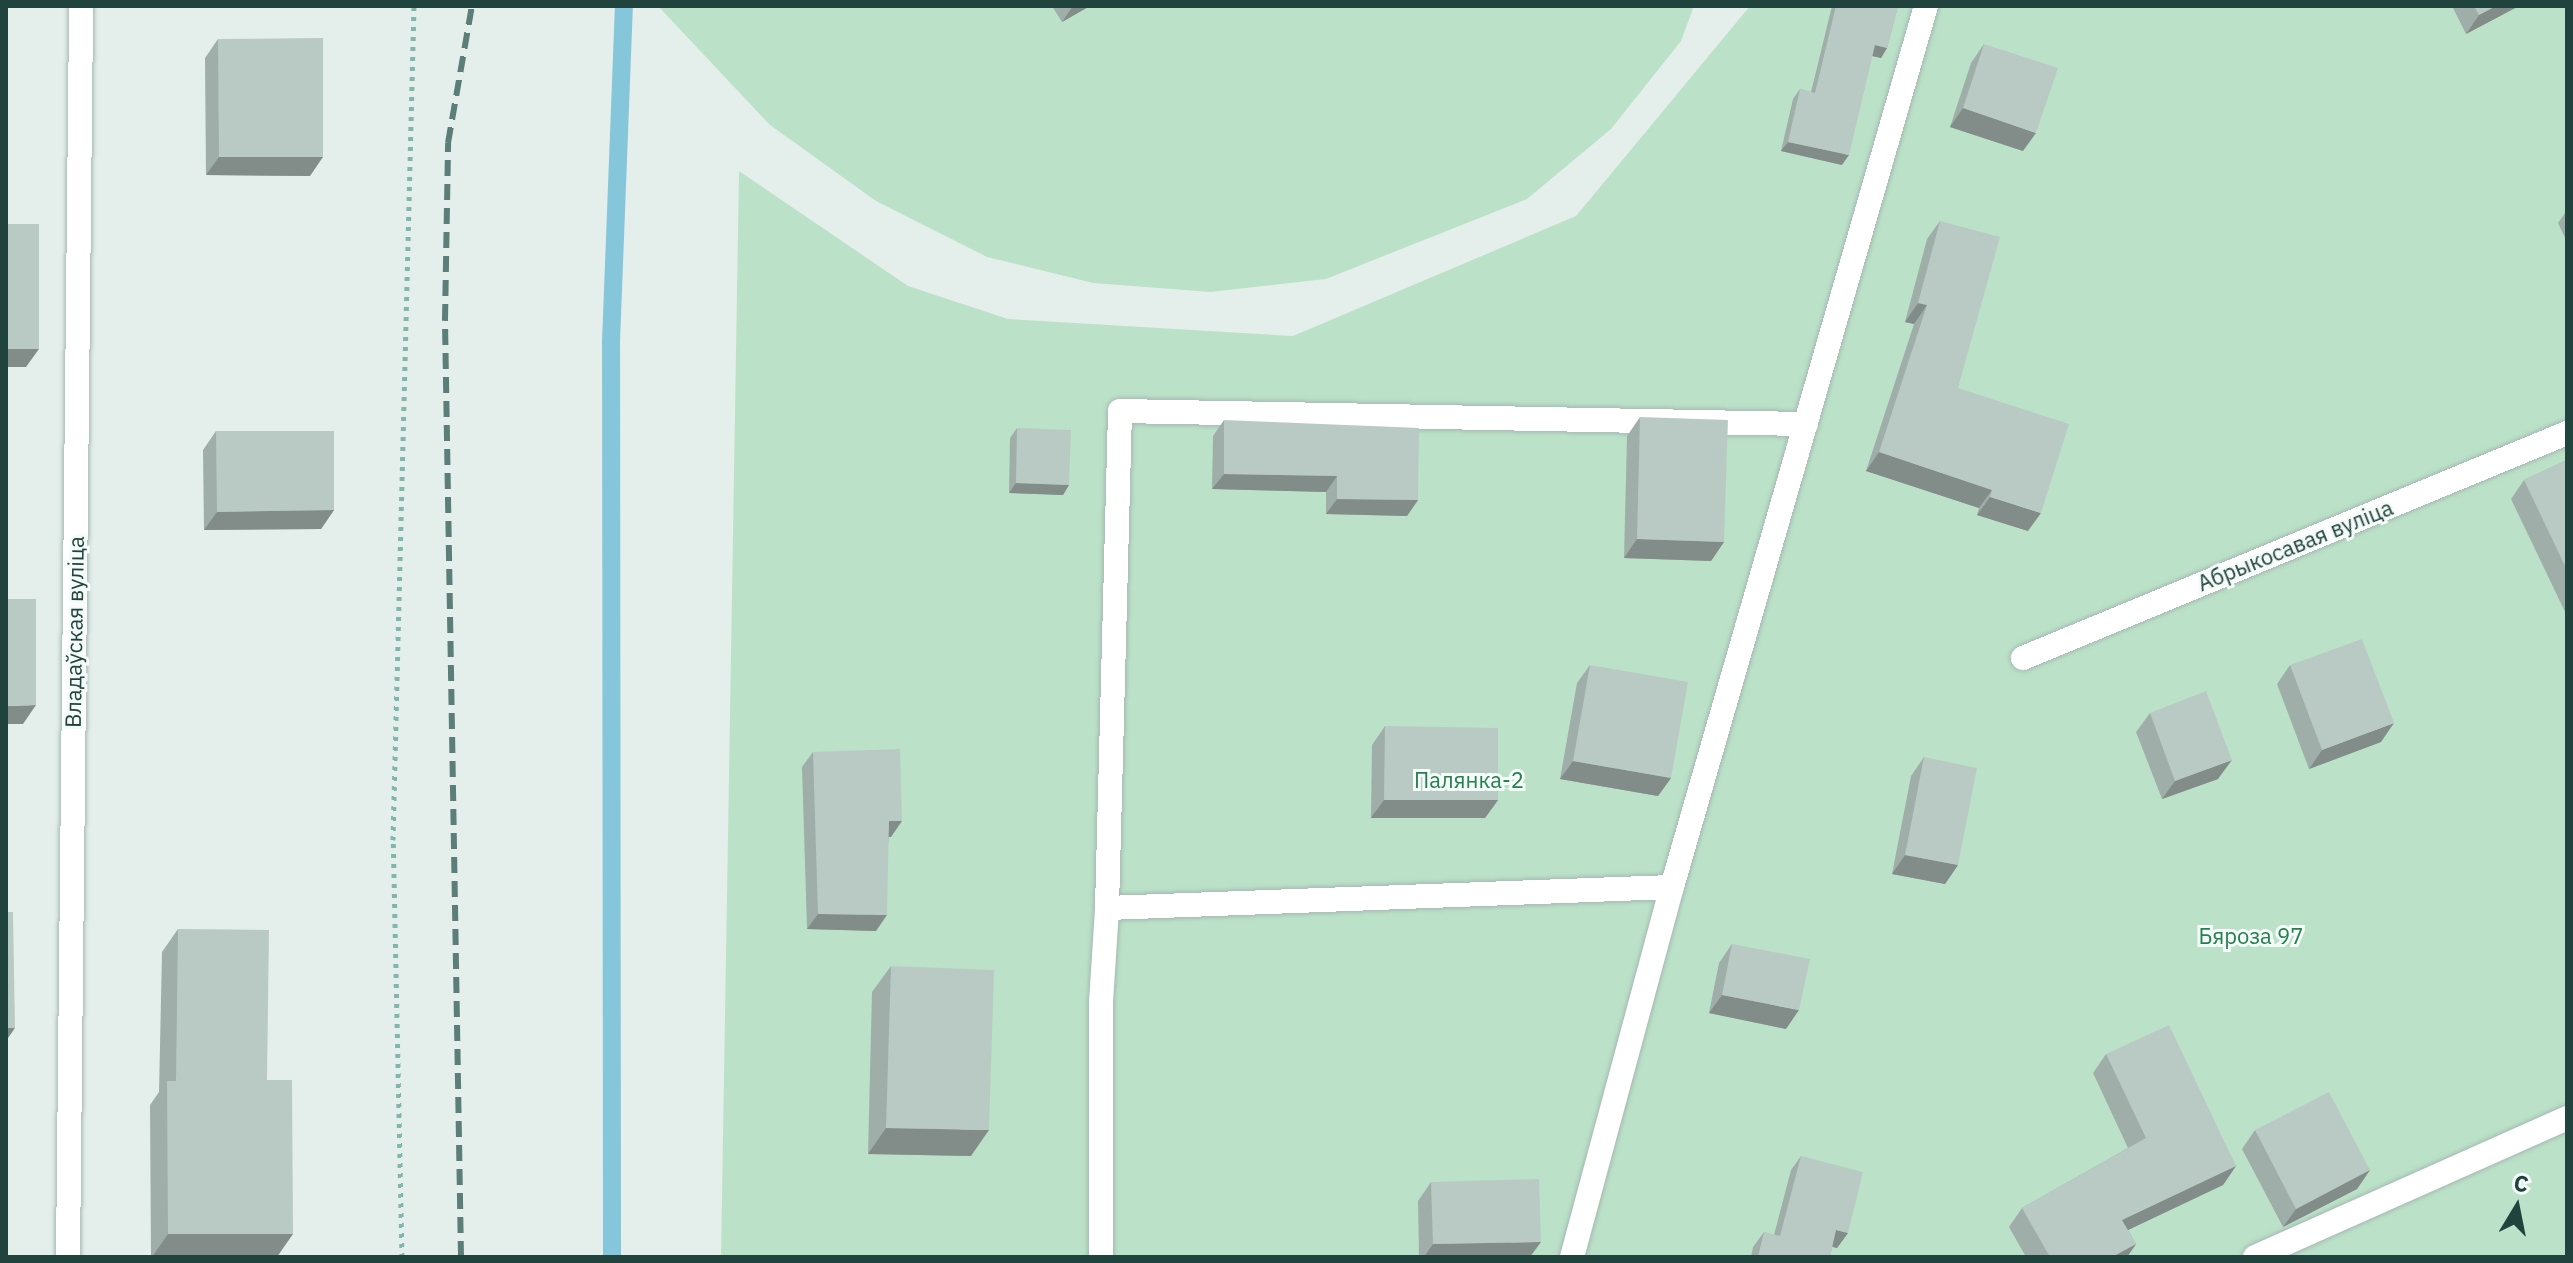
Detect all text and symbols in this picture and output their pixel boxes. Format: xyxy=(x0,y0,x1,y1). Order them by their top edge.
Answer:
street label: Абрыкосавая вуліца xyxy=(2193,494,2397,596)
street label: Владаўская вуліца xyxy=(59,536,89,728)
park label: Палянка-2 xyxy=(1414,767,1524,793)
park label: Бяроза 97 xyxy=(2199,923,2303,949)
north arrow xyxy=(2477,1167,2557,1247)
text: С xyxy=(2512,1167,2531,1198)

